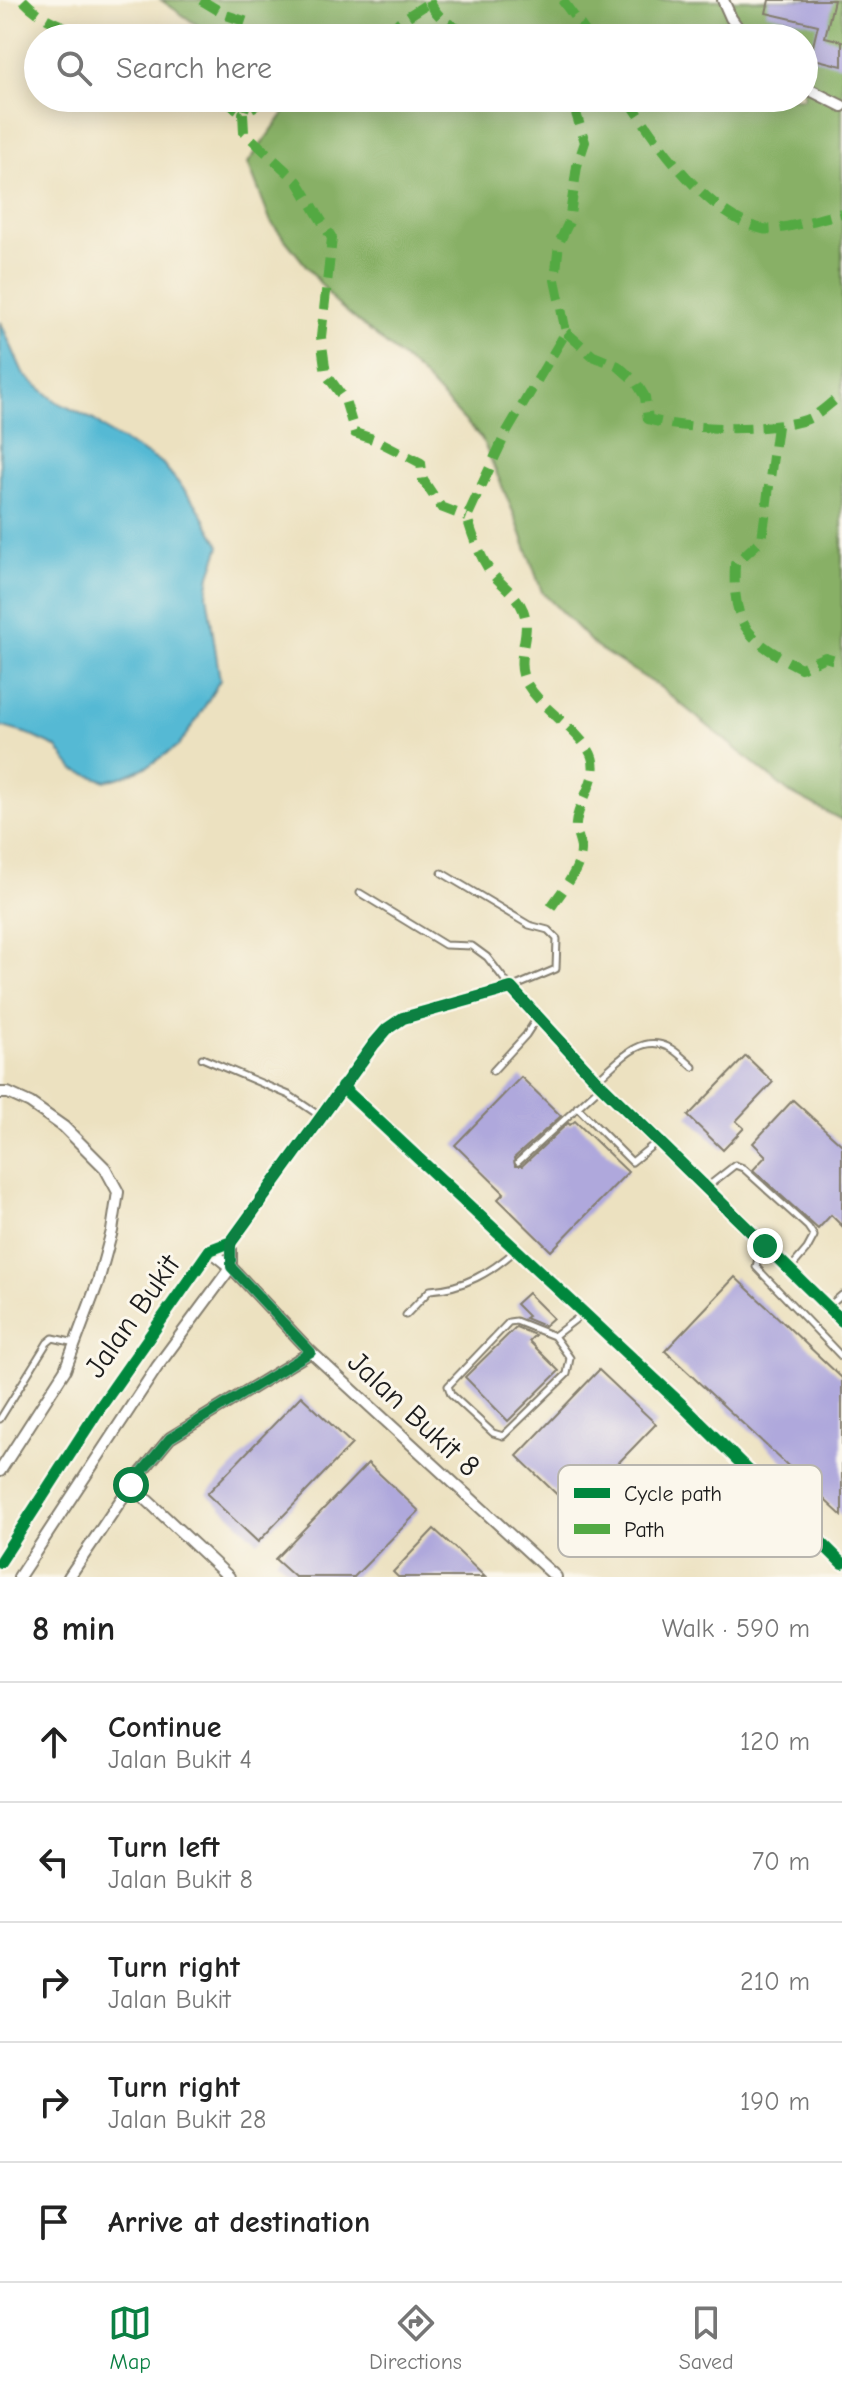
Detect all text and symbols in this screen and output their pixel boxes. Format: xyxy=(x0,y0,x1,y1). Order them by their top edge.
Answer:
search box xyxy=(24,24,818,112)
icon: search xyxy=(52,46,96,90)
text: Search here xyxy=(116,51,272,86)
route end xyxy=(747,1228,783,1264)
street label: Jalan Bukit xyxy=(77,1247,188,1384)
street label: Jalan Bukit 8 xyxy=(341,1345,487,1484)
legend xyxy=(558,1465,822,1557)
route start xyxy=(113,1467,149,1503)
text: Cycle path xyxy=(624,1481,722,1507)
text: Path xyxy=(624,1517,665,1543)
text: 8 min xyxy=(32,1609,115,1649)
text: Walk · 590 m xyxy=(662,1614,810,1644)
text: Continue xyxy=(108,1710,222,1745)
icon: ahead xyxy=(32,1720,76,1764)
text: 120 m xyxy=(740,1727,810,1757)
text: Jalan Bukit 4 xyxy=(108,1745,252,1775)
text: Turn left xyxy=(108,1830,220,1865)
icon: left xyxy=(32,1840,76,1884)
text: 70 m xyxy=(752,1847,810,1877)
text: Jalan Bukit 8 xyxy=(108,1865,253,1895)
text: Turn right xyxy=(108,1950,240,1985)
icon: right xyxy=(32,1960,76,2004)
text: 210 m xyxy=(740,1967,810,1997)
text: Jalan Bukit xyxy=(108,1985,231,2015)
text: Turn right xyxy=(108,2070,240,2105)
icon: right xyxy=(32,2080,76,2124)
text: 190 m xyxy=(740,2087,810,2117)
text: Jalan Bukit 28 xyxy=(108,2105,266,2135)
icon: arrive xyxy=(32,2200,76,2244)
text: Arrive at destination xyxy=(108,2205,370,2240)
tab: Map xyxy=(108,2301,152,2375)
tab: Directions xyxy=(369,2301,462,2375)
tab: Saved xyxy=(679,2301,734,2375)

